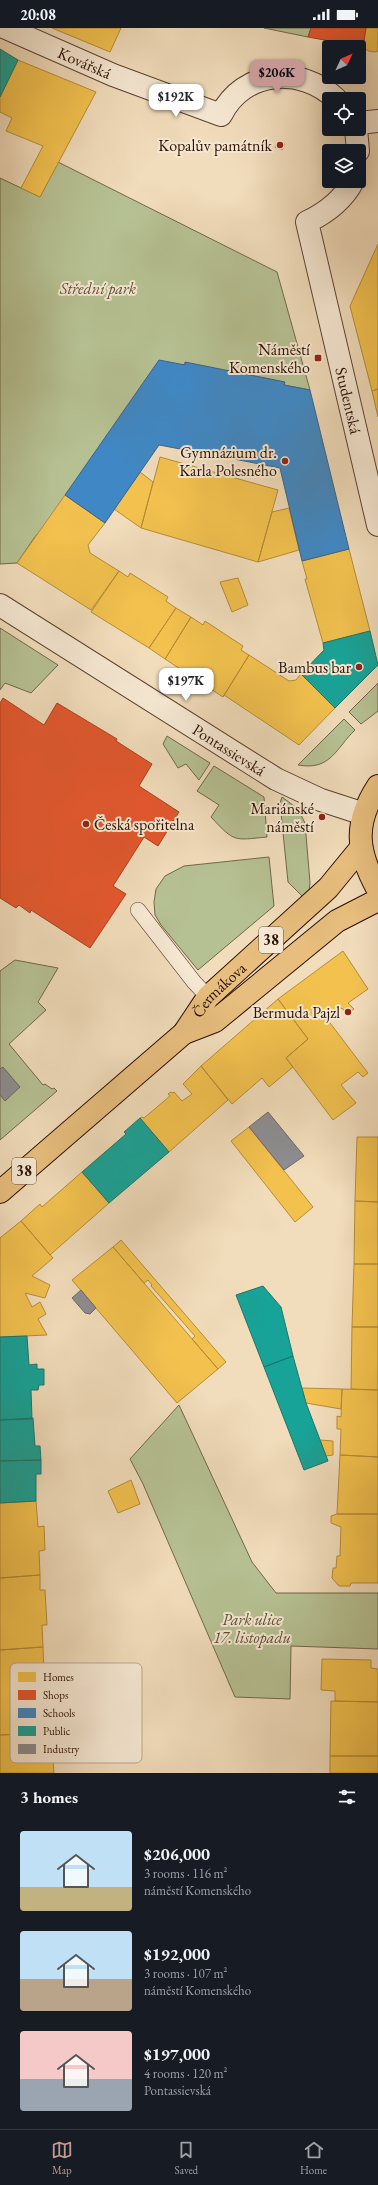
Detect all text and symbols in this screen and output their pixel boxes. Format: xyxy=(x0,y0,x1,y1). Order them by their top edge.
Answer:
text: 20:08 xyxy=(20,5,56,24)
north arrow xyxy=(322,40,366,84)
map controls xyxy=(322,40,366,188)
street label: Kovářská xyxy=(55,42,115,84)
pin: $206K xyxy=(249,60,305,94)
text: $206K xyxy=(259,64,295,81)
pin: $192K xyxy=(148,84,204,118)
text: $192K xyxy=(158,88,194,105)
button: locate xyxy=(322,92,366,136)
place label: Kopalův památník xyxy=(158,135,272,156)
marker: Kopalův památník xyxy=(275,140,285,150)
button: layers xyxy=(322,144,366,188)
park label: Střední park xyxy=(59,278,137,299)
place label: Náměstí Komenského xyxy=(229,339,310,378)
marker: Náměstí Komenského xyxy=(313,353,323,363)
street label: Studentská xyxy=(330,365,366,437)
place label: Gymnázium dr. Karla Polesného xyxy=(179,442,277,481)
marker: Gymnázium dr. Karla Polesného xyxy=(280,456,290,466)
place label: Bambus bar xyxy=(278,657,352,678)
marker: Bambus bar xyxy=(354,662,364,672)
pin: $197K xyxy=(158,668,214,702)
text: $197K xyxy=(168,672,204,689)
street label: Pontassievská xyxy=(189,719,270,781)
place label: Mariánské náměstí xyxy=(251,798,314,837)
marker: Mariánské náměstí xyxy=(317,812,327,822)
place label: Česká spořitelna xyxy=(94,814,195,835)
marker: Česká spořitelna xyxy=(81,819,91,829)
road number: 38 xyxy=(259,927,283,953)
street label: Čermákova xyxy=(187,957,251,1022)
place label: Bermuda Pajzl xyxy=(253,1002,340,1023)
marker: Bermuda Pajzl xyxy=(343,1007,353,1017)
road number: 38 xyxy=(12,1158,36,1184)
park label: Park ulice 17. listopadu xyxy=(213,1609,291,1648)
legend xyxy=(10,1663,142,1763)
text: Homes xyxy=(43,1670,74,1684)
text: Shops xyxy=(43,1688,69,1702)
text: Schools xyxy=(43,1706,76,1720)
text: Public xyxy=(43,1724,71,1738)
text: Industry xyxy=(43,1742,80,1756)
text: 3 homes xyxy=(20,1786,78,1808)
icon: filters xyxy=(336,1786,358,1808)
text: $206,000 xyxy=(144,1843,210,1865)
icon: home xyxy=(52,1847,100,1895)
text: 3 rooms · 116 m² xyxy=(144,1865,228,1882)
text: náměstí Komenského xyxy=(144,1882,251,1899)
text: $192,000 xyxy=(144,1943,210,1965)
icon: home xyxy=(52,1947,100,1995)
text: 3 rooms · 107 m² xyxy=(144,1965,228,1982)
text: náměstí Komenského xyxy=(144,1982,251,1999)
text: $197,000 xyxy=(144,2043,210,2065)
icon: home xyxy=(52,2047,100,2095)
text: 4 rooms · 120 m² xyxy=(144,2065,228,2082)
text: Pontassievská xyxy=(144,2082,211,2099)
tab: Map xyxy=(51,2139,73,2177)
tab: Saved xyxy=(175,2139,198,2177)
tab: Home xyxy=(300,2139,327,2177)

